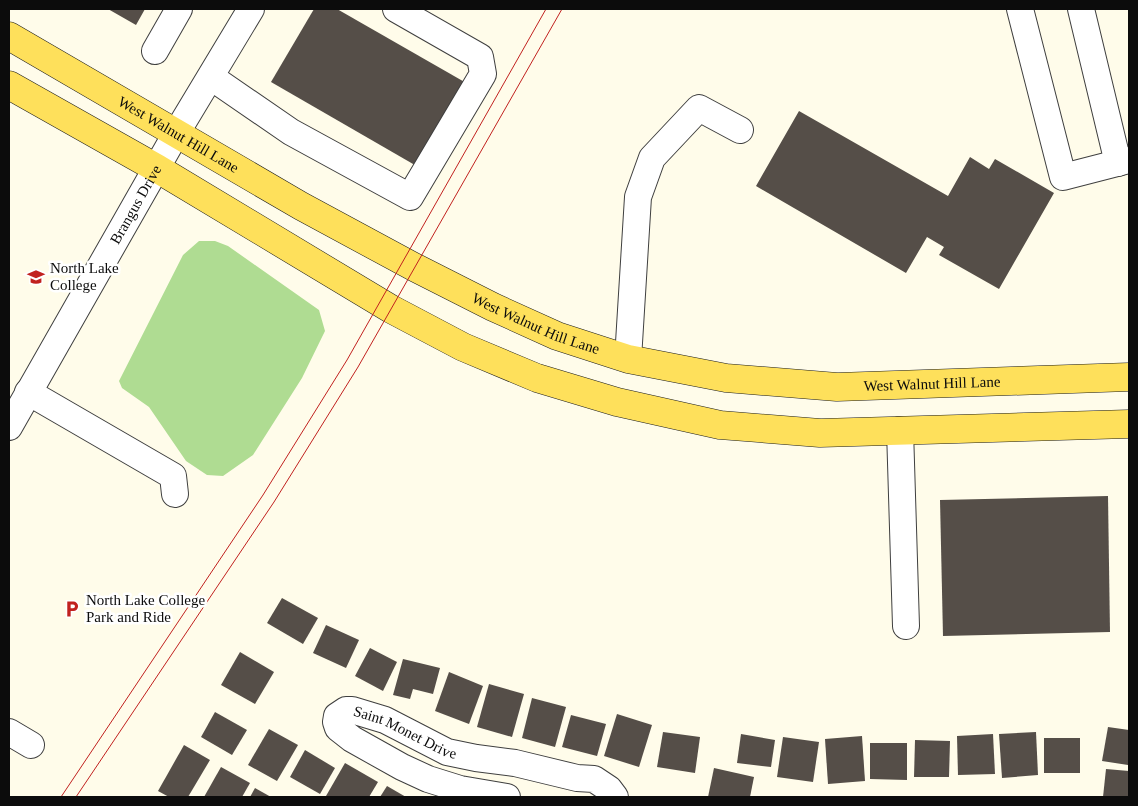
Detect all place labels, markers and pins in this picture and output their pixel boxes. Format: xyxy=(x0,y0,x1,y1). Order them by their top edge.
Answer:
place label: North Lake College xyxy=(50,260,119,293)
school or university icon: North Lake College xyxy=(26,267,46,287)
place label: North Lake College Park and Ride xyxy=(86,592,205,625)
parking icon: North Lake College Park and Ride xyxy=(62,599,82,619)

